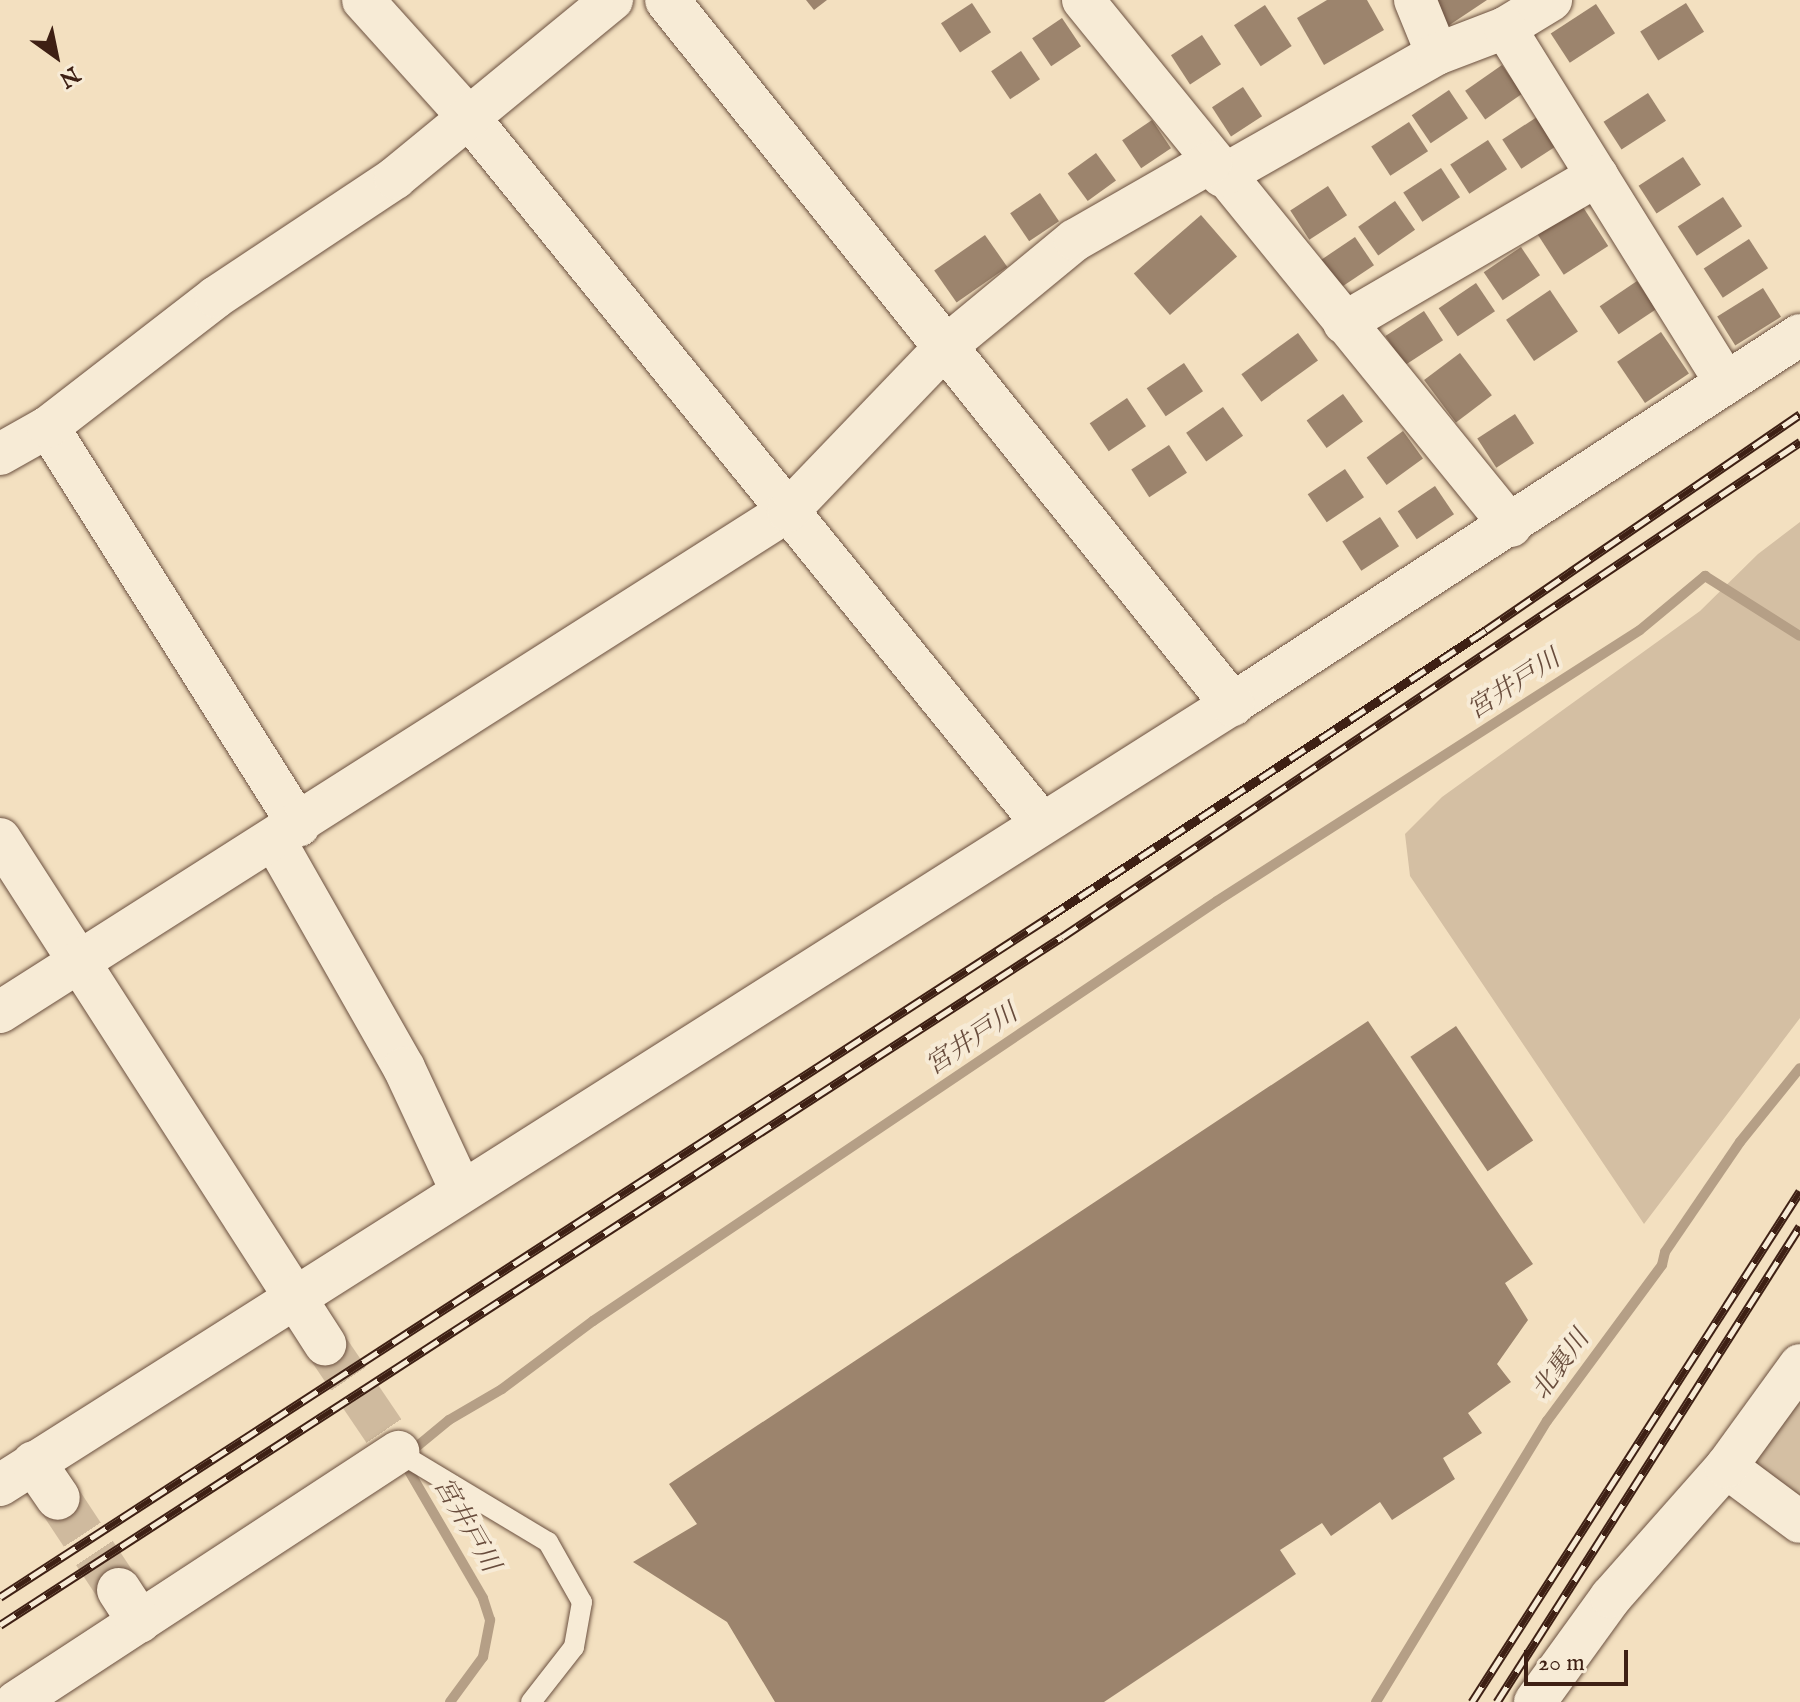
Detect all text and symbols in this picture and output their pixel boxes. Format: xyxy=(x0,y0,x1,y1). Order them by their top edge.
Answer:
north arrow xyxy=(16,16,96,96)
text: N xyxy=(53,59,85,93)
water label: 宮井戸川 xyxy=(1462,644,1566,726)
water label: 宮井戸川 xyxy=(920,998,1024,1082)
water label: 北裏川 xyxy=(1525,1324,1597,1406)
water label: 宮井戸川 xyxy=(426,1472,506,1578)
scale bar xyxy=(1528,1634,1632,1684)
text: 20 m xyxy=(1538,1648,1585,1679)

